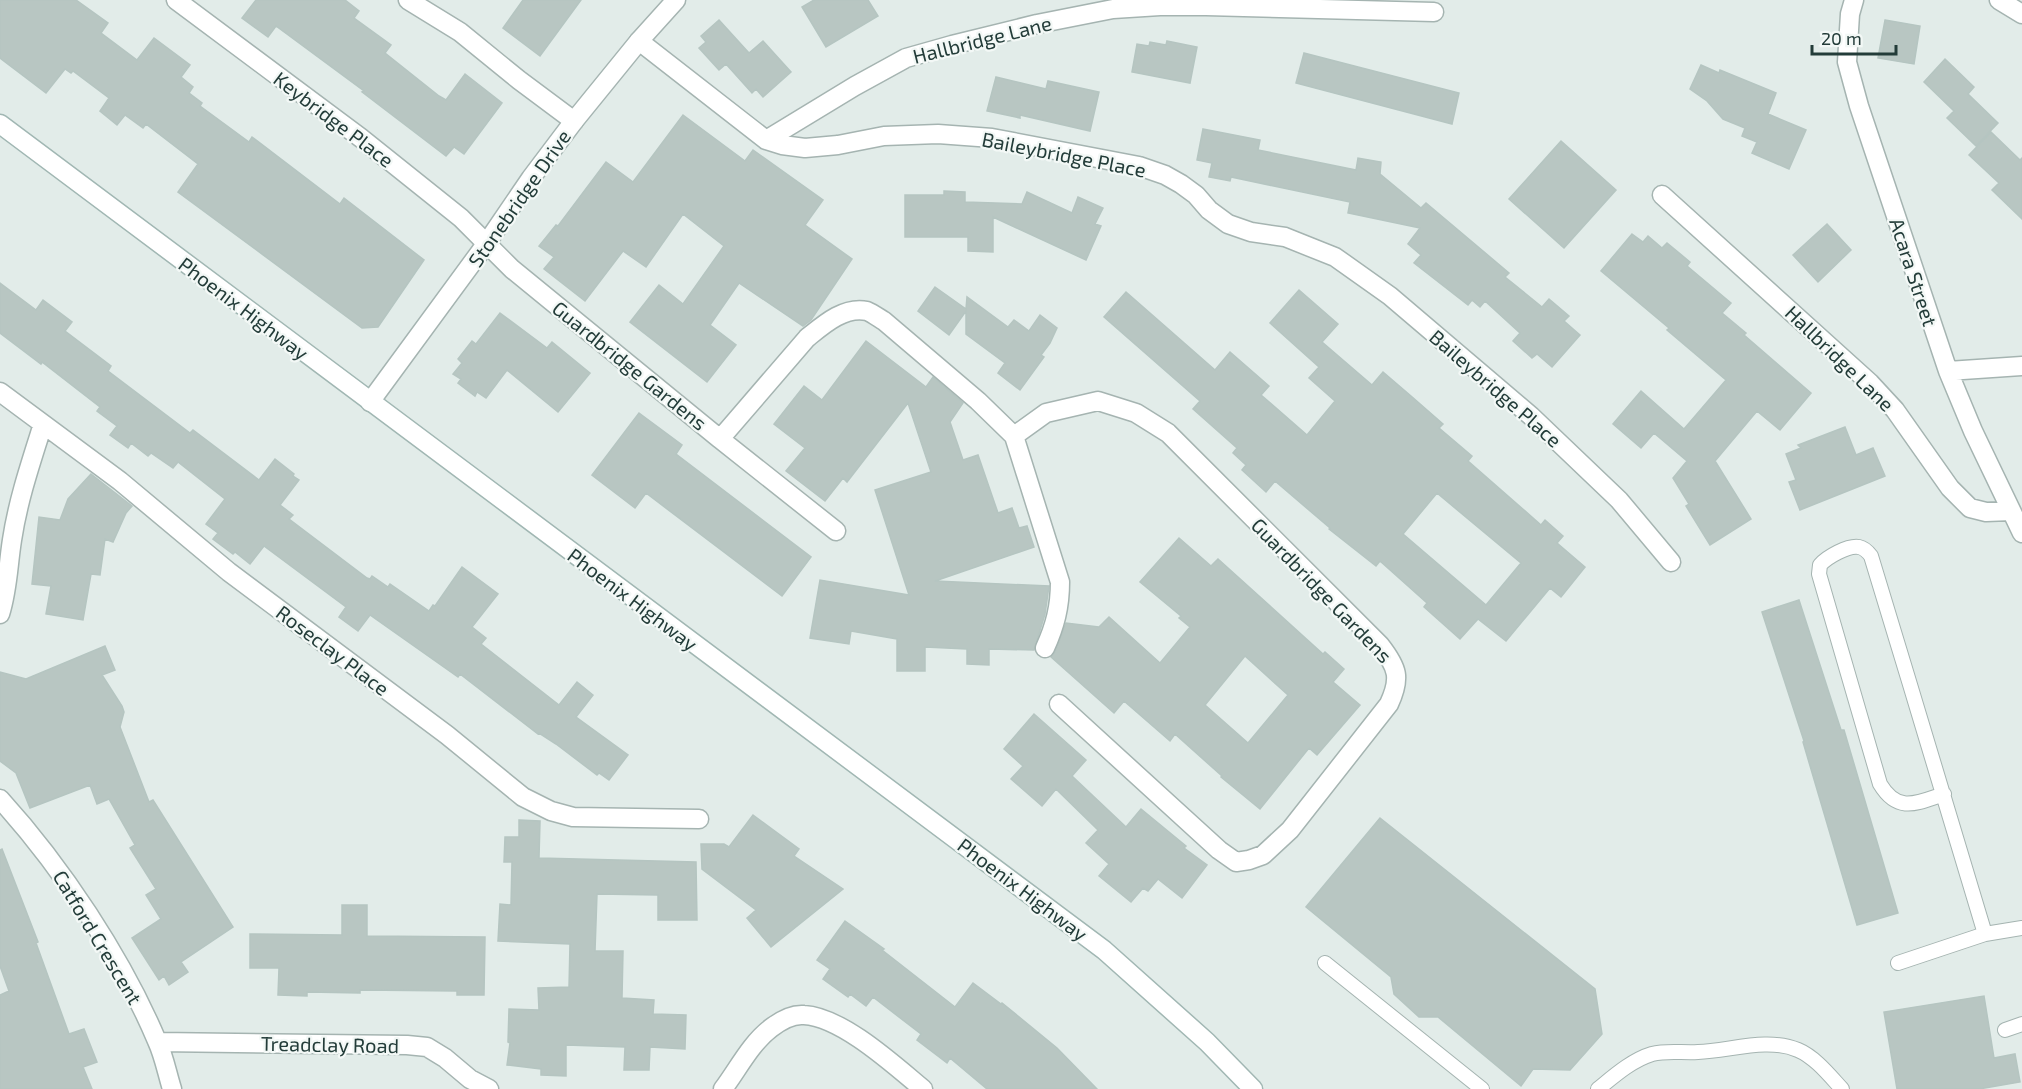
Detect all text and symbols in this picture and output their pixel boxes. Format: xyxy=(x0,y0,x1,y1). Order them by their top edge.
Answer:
street label: Hallbridge Lane xyxy=(910,10,1054,68)
scale bar xyxy=(1812,18,1896,56)
text: 20 m xyxy=(1821,27,1862,49)
street label: Keybridge Place xyxy=(269,66,399,172)
street label: Stonebridge Drive xyxy=(463,125,575,271)
street label: Baileybridge Place xyxy=(980,126,1148,182)
street label: Acara Street xyxy=(1885,215,1943,329)
street label: Phoenix Highway xyxy=(174,251,314,365)
street label: Guardbridge Gardens xyxy=(548,295,712,435)
street label: Hallbridge Lane xyxy=(1781,300,1899,416)
street label: Baileybridge Place xyxy=(1425,324,1567,452)
street label: Guardbridge Gardens xyxy=(1247,513,1397,667)
street label: Phoenix Highway xyxy=(563,542,703,656)
street label: Roseclay Place xyxy=(272,600,394,700)
street label: Phoenix Highway xyxy=(953,832,1093,946)
street label: Catford Crescent xyxy=(49,866,148,1009)
street label: Treadclay Road xyxy=(261,1031,399,1057)

